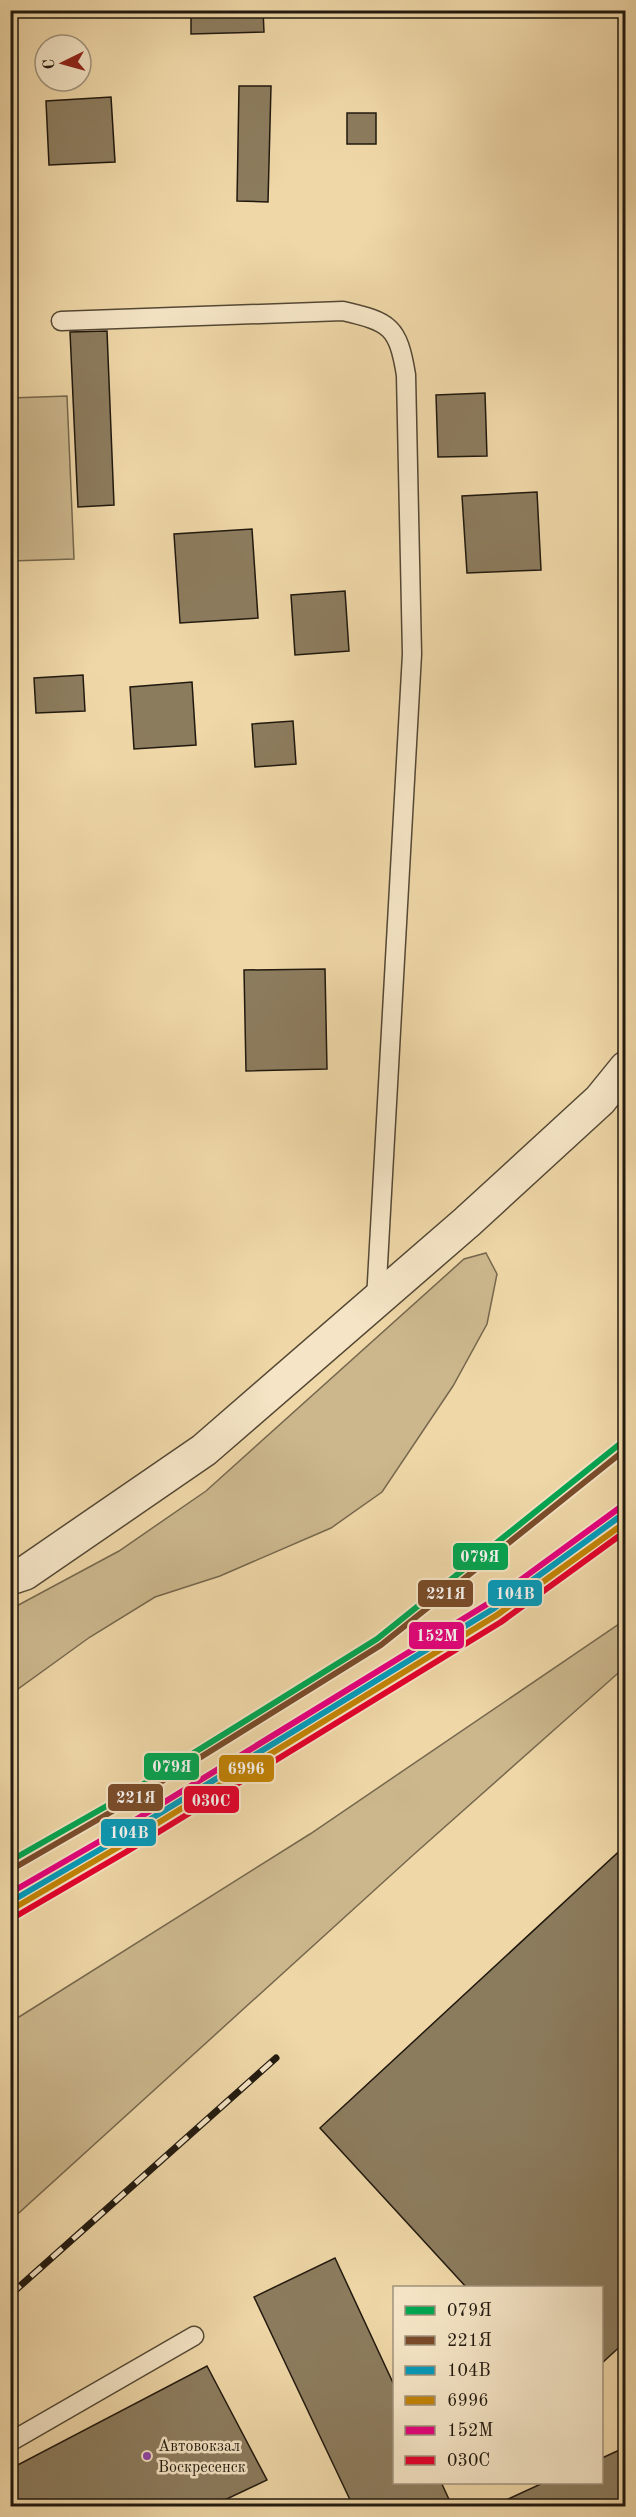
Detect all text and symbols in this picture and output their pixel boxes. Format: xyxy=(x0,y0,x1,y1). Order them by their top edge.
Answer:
north arrow xyxy=(33,33,93,93)
text: С xyxy=(42,58,58,70)
line badge: 079Я xyxy=(452,1542,509,1571)
text: 079Я xyxy=(460,1550,500,1566)
line badge: 221Я xyxy=(417,1579,474,1608)
line badge: 104В xyxy=(487,1579,543,1607)
text: 221Я xyxy=(426,1587,466,1603)
text: 104В xyxy=(495,1587,535,1603)
line badge: 152М xyxy=(408,1621,465,1650)
text: 152М xyxy=(416,1629,458,1645)
line badge: 079Я xyxy=(143,1752,200,1781)
line badge: 6996 xyxy=(218,1754,275,1783)
text: 079Я xyxy=(152,1760,192,1776)
text: 6996 xyxy=(227,1762,265,1778)
line badge: 221Я xyxy=(107,1783,164,1812)
line badge: 030C xyxy=(183,1785,240,1814)
text: 221Я xyxy=(116,1791,156,1807)
text: 030C xyxy=(192,1794,230,1810)
line badge: 104В xyxy=(100,1818,157,1847)
text: 104В xyxy=(109,1826,149,1842)
legend xyxy=(393,2286,603,2484)
text: 079Я xyxy=(447,2302,492,2320)
text: 221Я xyxy=(447,2332,492,2350)
text: 104В xyxy=(447,2362,491,2380)
text: 6996 xyxy=(447,2392,489,2410)
text: 152М xyxy=(447,2422,493,2440)
place label: Автовокзал Воскресенск xyxy=(158,2439,246,2476)
marker: Автовокзал Воскресенск xyxy=(141,2450,153,2462)
text: 030C xyxy=(447,2452,490,2470)

